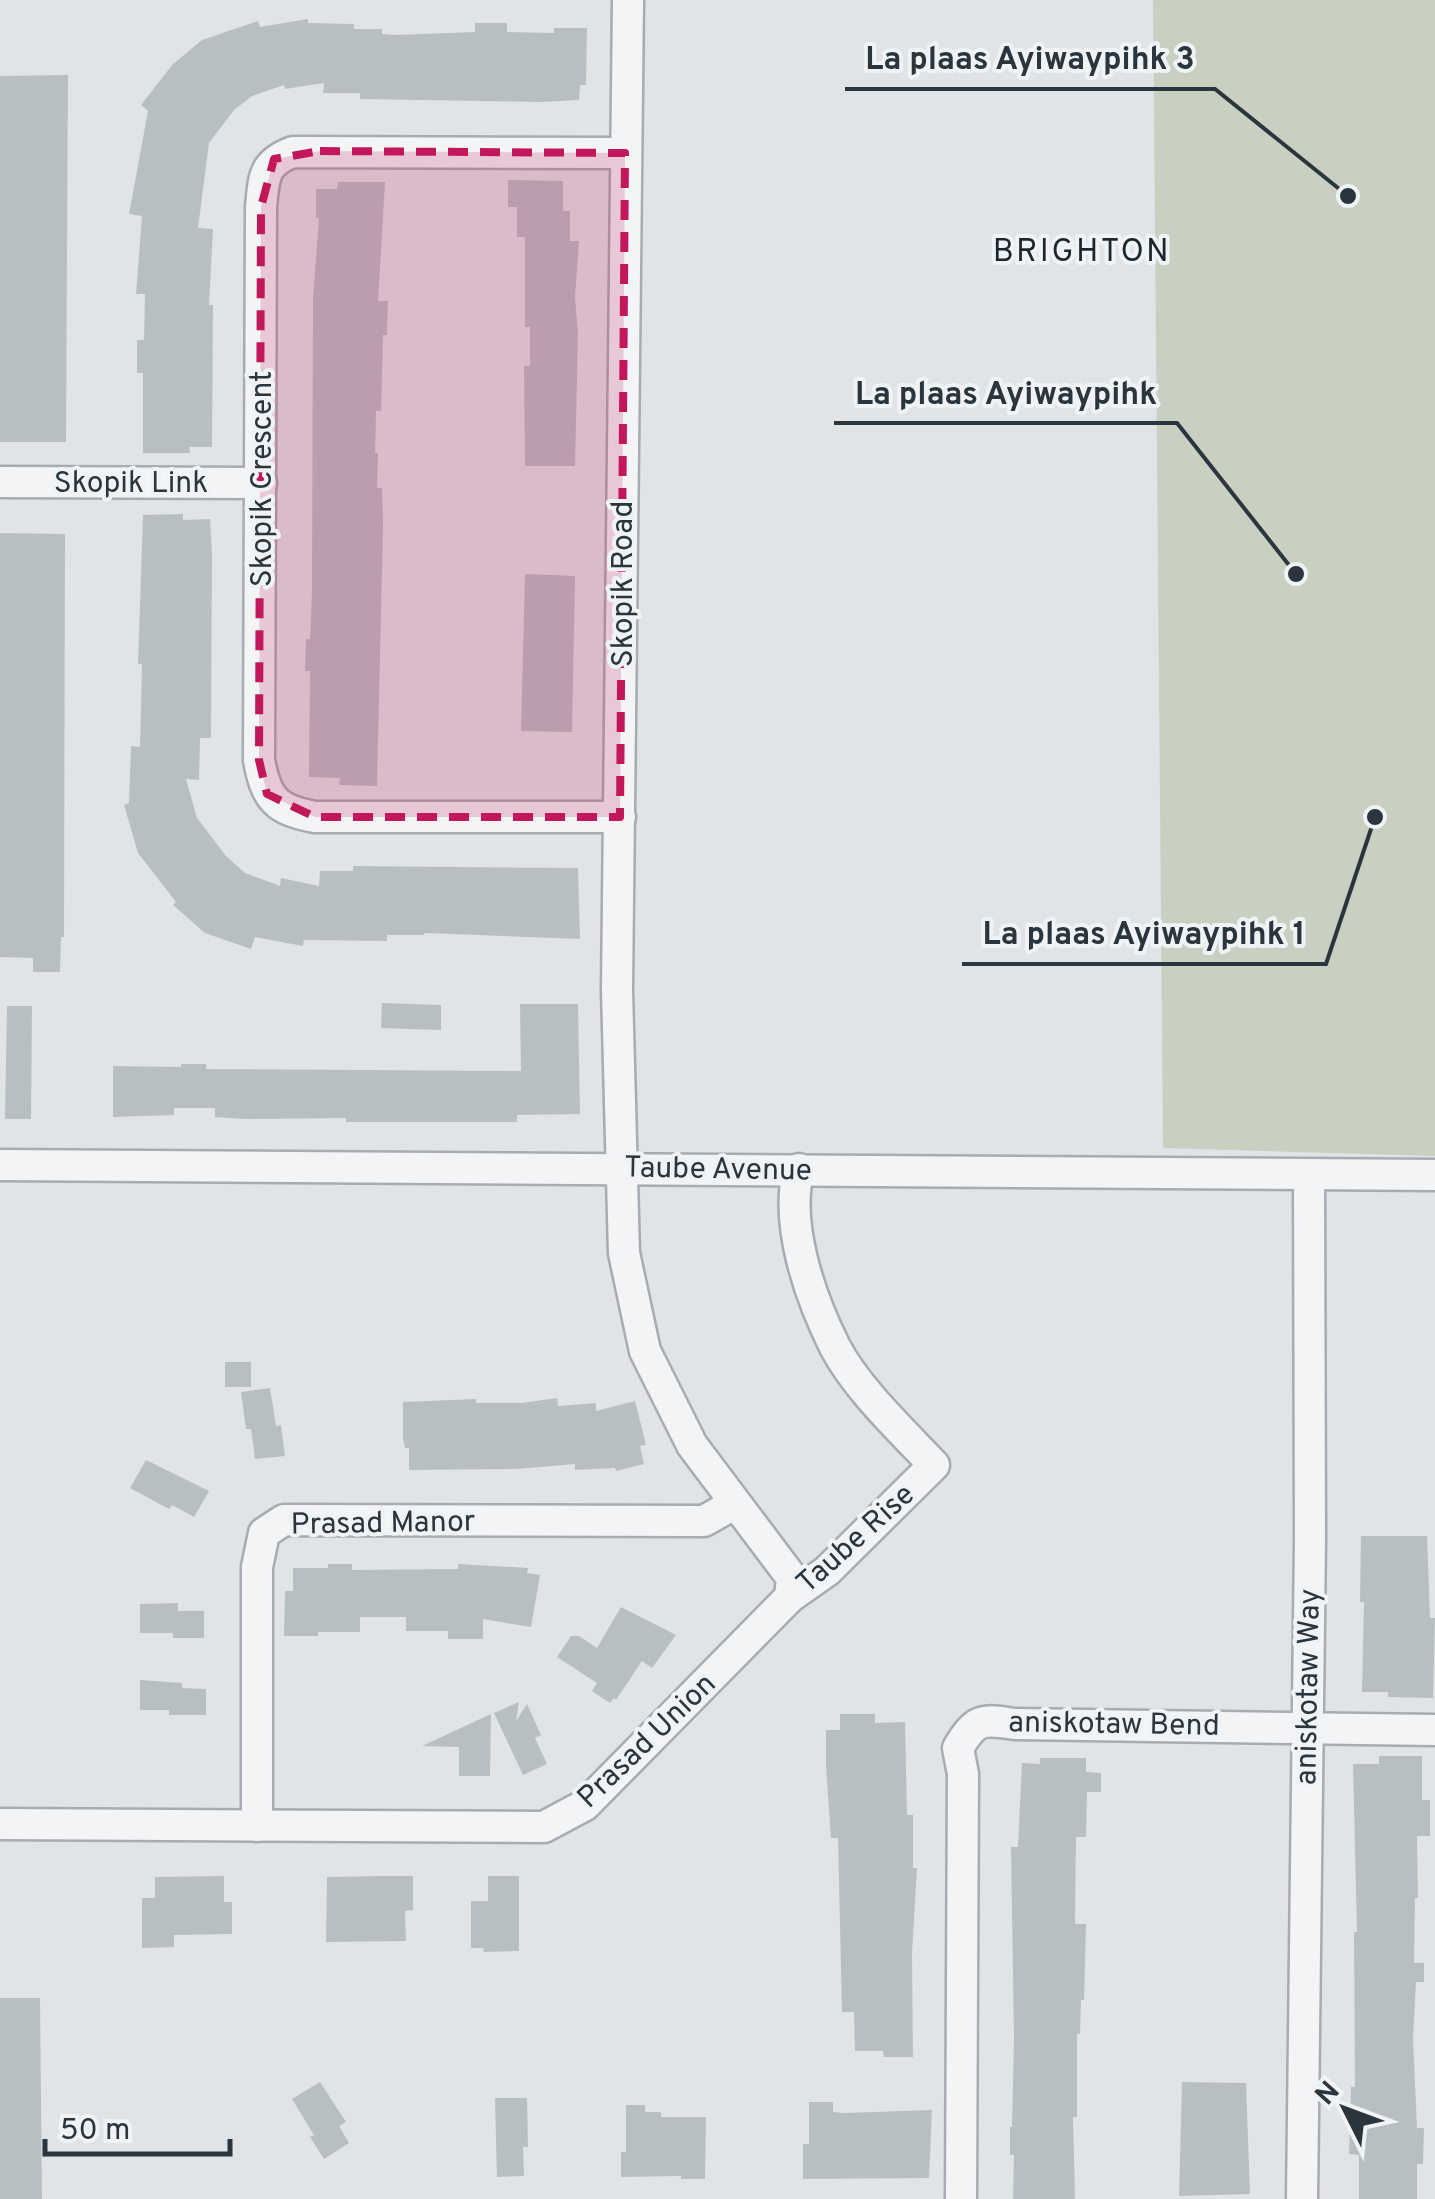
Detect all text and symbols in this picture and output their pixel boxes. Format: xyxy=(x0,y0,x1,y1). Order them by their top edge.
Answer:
callout: La plaas Ayiwaypihk 3 xyxy=(845,27,1215,89)
text: La plaas Ayiwaypihk 3 xyxy=(865,41,1195,81)
district label: BRIGHTON xyxy=(993,233,1171,273)
callout: La plaas Ayiwaypihk xyxy=(834,361,1177,423)
street label: Skopik Crescent xyxy=(245,371,282,587)
text: La plaas Ayiwaypihk xyxy=(855,376,1157,416)
street label: Skopik Link xyxy=(54,466,208,503)
street label: Skopik Road xyxy=(606,501,643,667)
callout: La plaas Ayiwaypihk 1 xyxy=(962,902,1326,964)
text: La plaas Ayiwaypihk 1 xyxy=(983,916,1305,956)
street label: Taube Avenue xyxy=(624,1150,812,1191)
street label: Taube Rise xyxy=(790,1477,923,1603)
street label: Prasad Manor xyxy=(290,1504,476,1545)
street label: aniskotaw Way xyxy=(1289,1588,1330,1786)
street label: Prasad Union xyxy=(571,1667,725,1817)
street label: aniskotaw Bend xyxy=(1008,1705,1220,1746)
north arrow xyxy=(1295,2059,1395,2159)
text: N xyxy=(1309,2075,1349,2114)
scale bar xyxy=(45,2094,230,2156)
text: 50 m xyxy=(60,2113,130,2150)

